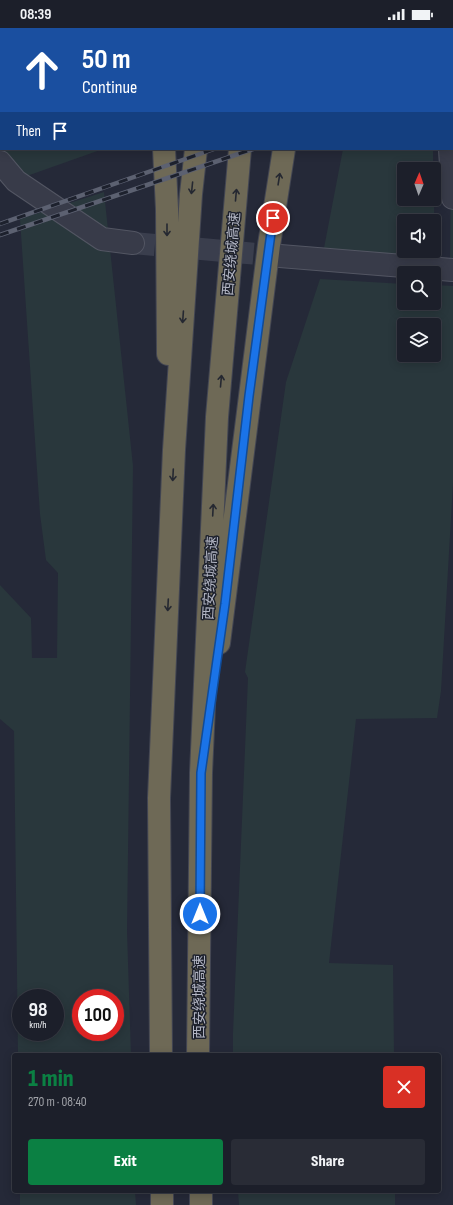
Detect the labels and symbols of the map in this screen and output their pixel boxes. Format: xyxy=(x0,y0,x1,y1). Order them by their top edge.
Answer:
north arrow xyxy=(397,162,441,206)
one-way arrow xyxy=(275,173,283,186)
one-way arrow xyxy=(188,181,195,194)
one-way arrow xyxy=(233,189,240,202)
pin xyxy=(256,201,290,235)
street label: 西安绕城高速 xyxy=(219,211,244,297)
one-way arrow xyxy=(163,223,171,236)
one-way arrow xyxy=(179,311,186,324)
one-way arrow xyxy=(217,374,224,387)
one-way arrow xyxy=(170,468,177,481)
one-way arrow xyxy=(209,504,217,517)
street label: 西安绕城高速 xyxy=(200,536,221,620)
one-way arrow xyxy=(164,598,171,611)
position arrow xyxy=(179,893,221,935)
street label: 西安绕城高速 xyxy=(191,955,208,1039)
speed limit sign: 100 xyxy=(72,989,124,1041)

